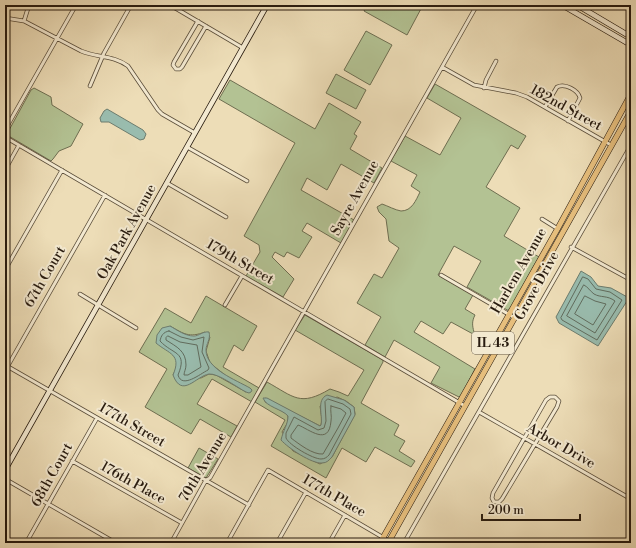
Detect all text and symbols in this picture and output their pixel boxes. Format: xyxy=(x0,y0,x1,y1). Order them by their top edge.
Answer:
street label: 182nd Street xyxy=(527,81,605,135)
street label: Sayre Avenue xyxy=(327,157,383,239)
street label: Oak Park Avenue xyxy=(93,181,161,283)
street label: Harlem Avenue xyxy=(487,225,551,317)
street label: 179th Street xyxy=(203,235,277,289)
street label: 67th Court xyxy=(20,243,70,311)
street label: Grove Drive xyxy=(511,248,563,324)
road number: IL 43 xyxy=(472,332,514,354)
street label: 177th Street xyxy=(96,399,168,451)
street label: Arbor Drive xyxy=(523,419,598,473)
street label: 70th Avenue xyxy=(175,429,231,505)
street label: 68th Court xyxy=(27,440,77,510)
street label: 176th Place xyxy=(97,458,169,508)
street label: 177th Place xyxy=(299,471,369,521)
scale bar xyxy=(482,496,580,522)
text: 200 m xyxy=(488,503,524,518)

